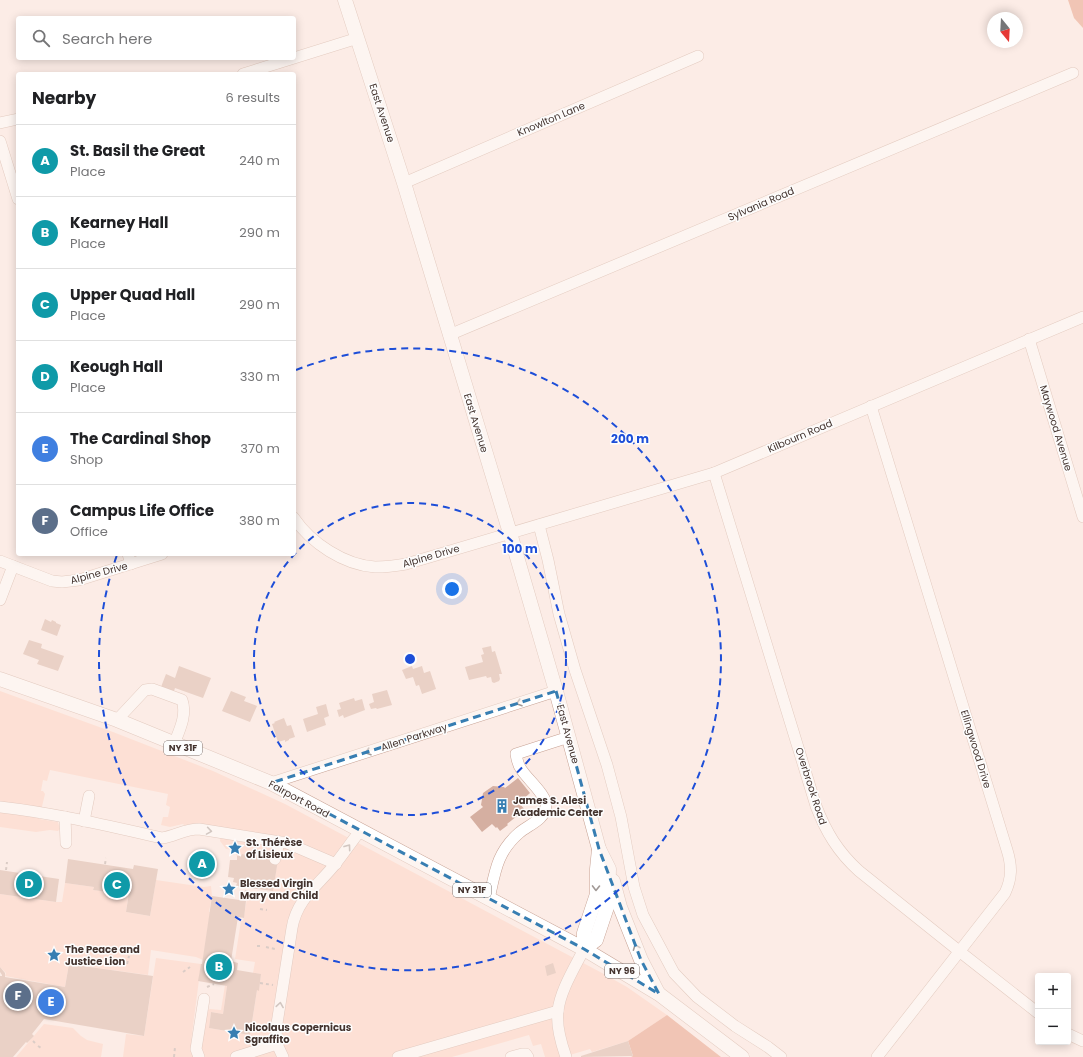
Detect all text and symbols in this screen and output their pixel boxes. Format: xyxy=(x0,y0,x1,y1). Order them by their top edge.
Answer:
north arrow xyxy=(987,12,1023,48)
search box xyxy=(16,16,296,60)
icon: search xyxy=(30,27,52,49)
text: Search here xyxy=(62,28,152,49)
street label: East Avenue xyxy=(365,82,399,144)
text: Nearby xyxy=(32,86,96,110)
text: 6 results xyxy=(226,88,280,107)
street label: Knowlton Lane xyxy=(515,98,587,140)
text: St. Basil the Great xyxy=(70,140,205,161)
text: A xyxy=(40,151,50,170)
text: 240 m xyxy=(239,151,280,170)
text: Place xyxy=(70,162,105,181)
street label: Sylvania Road xyxy=(726,183,796,225)
text: Kearney Hall xyxy=(70,212,168,233)
text: B xyxy=(41,223,49,242)
text: 290 m xyxy=(239,223,280,242)
text: Place xyxy=(70,234,105,253)
text: Upper Quad Hall xyxy=(70,284,195,305)
text: C xyxy=(40,295,50,314)
text: 290 m xyxy=(239,295,280,314)
text: Place xyxy=(70,306,105,325)
text: Keough Hall xyxy=(70,356,163,377)
text: D xyxy=(40,367,50,386)
text: 330 m xyxy=(240,367,280,386)
text: Place xyxy=(70,378,105,397)
street label: Maywood Avenue xyxy=(1036,383,1076,473)
street label: East Avenue xyxy=(460,392,492,454)
street label: Kilbourn Road xyxy=(765,416,835,456)
text: The Cardinal Shop xyxy=(70,428,211,449)
text: 200 m xyxy=(611,430,649,447)
text: E xyxy=(41,439,49,458)
text: 370 m xyxy=(240,439,280,458)
text: Shop xyxy=(70,450,103,469)
text: Campus Life Office xyxy=(70,500,214,521)
text: F xyxy=(41,511,49,530)
text: 380 m xyxy=(239,511,280,530)
text: Office xyxy=(70,522,108,541)
text: 100 m xyxy=(502,540,538,557)
street label: Alpine Drive xyxy=(401,541,461,571)
street label: Alpine Drive xyxy=(69,558,129,588)
your location xyxy=(442,579,462,599)
centre of rings xyxy=(403,652,417,666)
one-way arrow xyxy=(515,698,522,707)
street label: East Avenue xyxy=(553,703,583,765)
street label: Ellingwood Drive xyxy=(957,708,995,790)
street label: Allen Parkway xyxy=(379,719,449,755)
road number: NY 31F xyxy=(164,741,202,755)
street label: Overbrook Road xyxy=(791,745,831,827)
one-way arrow xyxy=(365,747,372,756)
street label: Fairport Road xyxy=(266,777,332,821)
place label: James S. Alesi Academic Center xyxy=(513,793,604,820)
building icon: James S. Alesi Academic Center xyxy=(494,798,510,814)
one-way arrow xyxy=(206,826,212,835)
place label: St. Thérèse of Lisieux xyxy=(246,835,302,862)
place icon: St. Thérèse of Lisieux xyxy=(227,840,243,856)
one-way arrow xyxy=(343,845,350,852)
pin: A xyxy=(189,849,215,879)
pin: D xyxy=(16,869,42,899)
pin: C xyxy=(104,870,130,900)
place label: Blessed Virgin Mary and Child xyxy=(240,876,318,903)
place icon: Blessed Virgin Mary and Child xyxy=(221,881,237,897)
road number: NY 31F xyxy=(453,883,491,897)
one-way arrow xyxy=(592,885,601,891)
place label: The Peace and Justice Lion xyxy=(65,942,140,969)
one-way arrow xyxy=(632,943,640,950)
place icon: The Peace and Justice Lion xyxy=(46,947,62,963)
pin: B xyxy=(206,952,232,982)
road number: NY 96 xyxy=(605,964,639,978)
map controls xyxy=(1035,973,1071,1045)
button: + xyxy=(1035,973,1071,1009)
pin: F xyxy=(5,981,31,1011)
pin: E xyxy=(38,987,64,1017)
one-way arrow xyxy=(275,1002,284,1008)
button: − xyxy=(1035,1009,1071,1045)
place label: Nicolaus Copernicus Sgraffito xyxy=(245,1020,352,1047)
place icon: Nicolaus Copernicus Sgraffito xyxy=(226,1025,242,1041)

